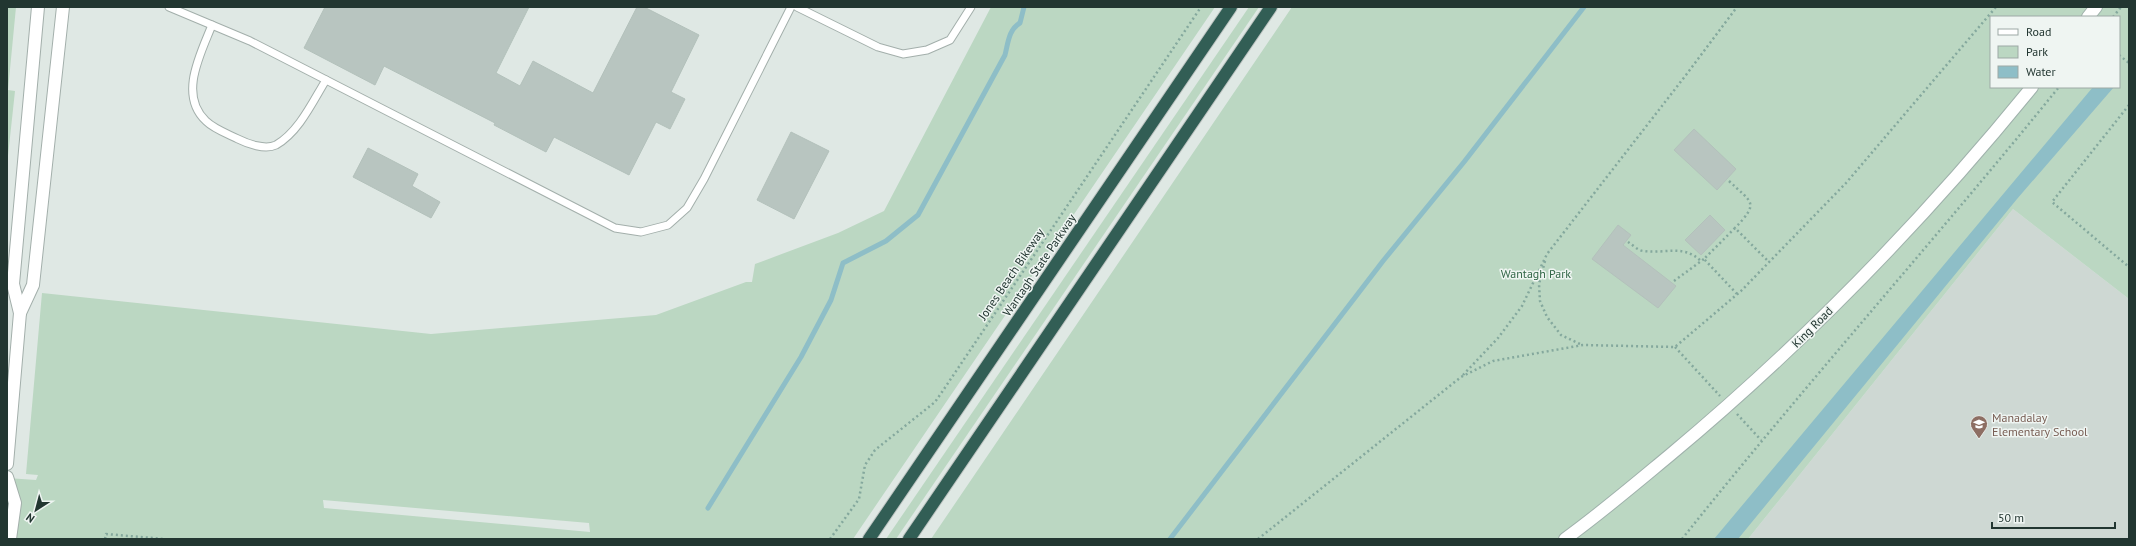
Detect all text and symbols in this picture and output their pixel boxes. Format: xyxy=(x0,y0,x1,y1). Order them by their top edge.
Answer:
legend xyxy=(1990,16,2120,88)
text: Road xyxy=(2026,24,2051,39)
text: Park xyxy=(2026,44,2048,59)
text: Water xyxy=(2026,64,2056,79)
street label: Wantagh State Parkway xyxy=(999,211,1079,319)
street label: Jones Beach Bikeway xyxy=(974,225,1047,323)
park label: Wantagh Park xyxy=(1501,266,1571,281)
street label: King Road xyxy=(1788,303,1836,351)
place label: Manadalay Elementary School xyxy=(1992,410,2088,439)
school or university icon: Manadalay Elementary School xyxy=(1969,414,1989,439)
north arrow xyxy=(16,490,56,530)
scale bar xyxy=(1992,504,2115,530)
text: N xyxy=(23,510,37,526)
text: 50 m xyxy=(1998,510,2024,525)

